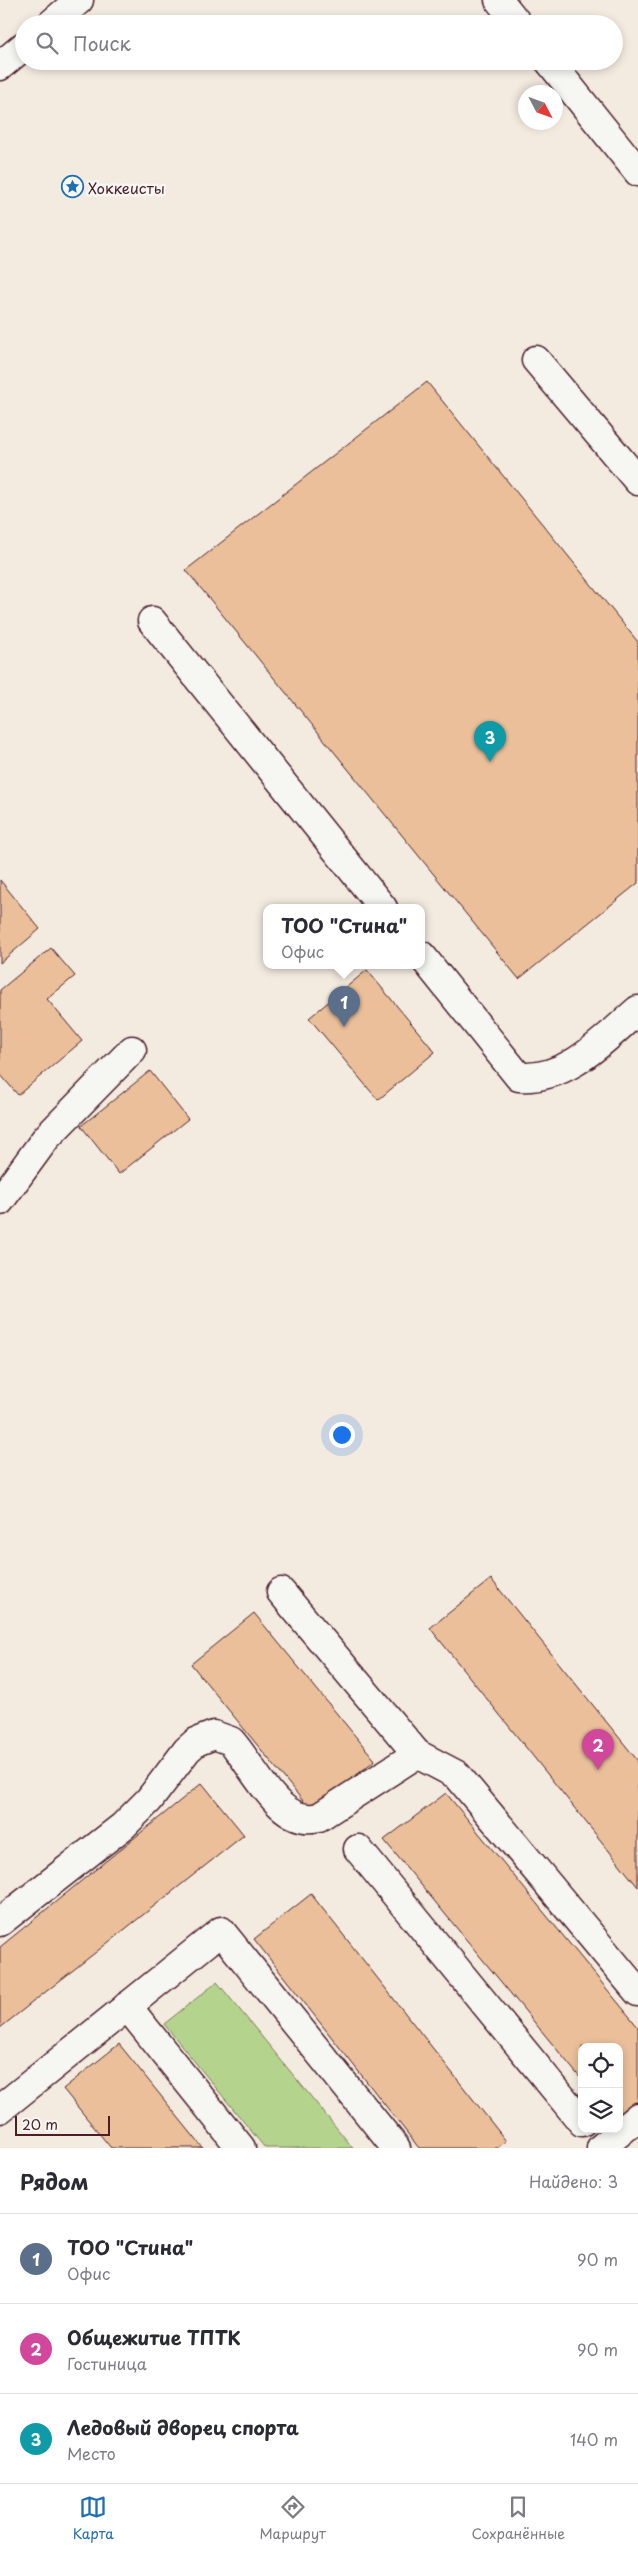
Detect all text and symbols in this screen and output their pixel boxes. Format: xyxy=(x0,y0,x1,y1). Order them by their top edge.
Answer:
search box xyxy=(15,15,623,70)
icon: search xyxy=(33,29,61,57)
text: Поиск xyxy=(73,29,131,57)
north arrow xyxy=(518,85,563,130)
place icon: Хоккеисты xyxy=(60,175,84,199)
place label: Хоккеисты xyxy=(88,176,165,199)
pin: 3 xyxy=(474,721,506,762)
popup xyxy=(263,904,425,969)
text: ТОО "Стина" xyxy=(281,911,407,939)
text: Офис xyxy=(281,939,324,963)
pin: 1 xyxy=(328,986,360,1027)
your location xyxy=(329,1422,355,1448)
pin: 2 xyxy=(582,1729,614,1770)
map controls xyxy=(578,2043,623,2133)
button: locate xyxy=(578,2043,623,2088)
button: layers xyxy=(578,2088,623,2133)
scale bar xyxy=(15,2113,110,2136)
text: 20 m xyxy=(22,2114,58,2135)
text: Рядом xyxy=(20,2165,88,2197)
text: Найдено: 3 xyxy=(529,2169,618,2193)
text: ТОО "Стина" xyxy=(67,2233,193,2261)
text: 1 xyxy=(32,2247,40,2271)
text: 90 m xyxy=(577,2247,618,2271)
text: Офис xyxy=(67,2261,110,2285)
text: Общежитие ТПТК xyxy=(67,2323,240,2351)
text: 2 xyxy=(30,2337,42,2361)
text: 90 m xyxy=(577,2337,618,2361)
text: Гостиница xyxy=(67,2351,147,2375)
text: Ледовый дворец спорта xyxy=(67,2413,299,2441)
text: 3 xyxy=(31,2427,41,2451)
text: 140 m xyxy=(570,2427,618,2451)
text: Место xyxy=(67,2441,116,2465)
tab: Карта xyxy=(73,2493,114,2544)
tab: Маршрут xyxy=(260,2493,326,2544)
tab: Сохранённые xyxy=(472,2493,565,2544)

